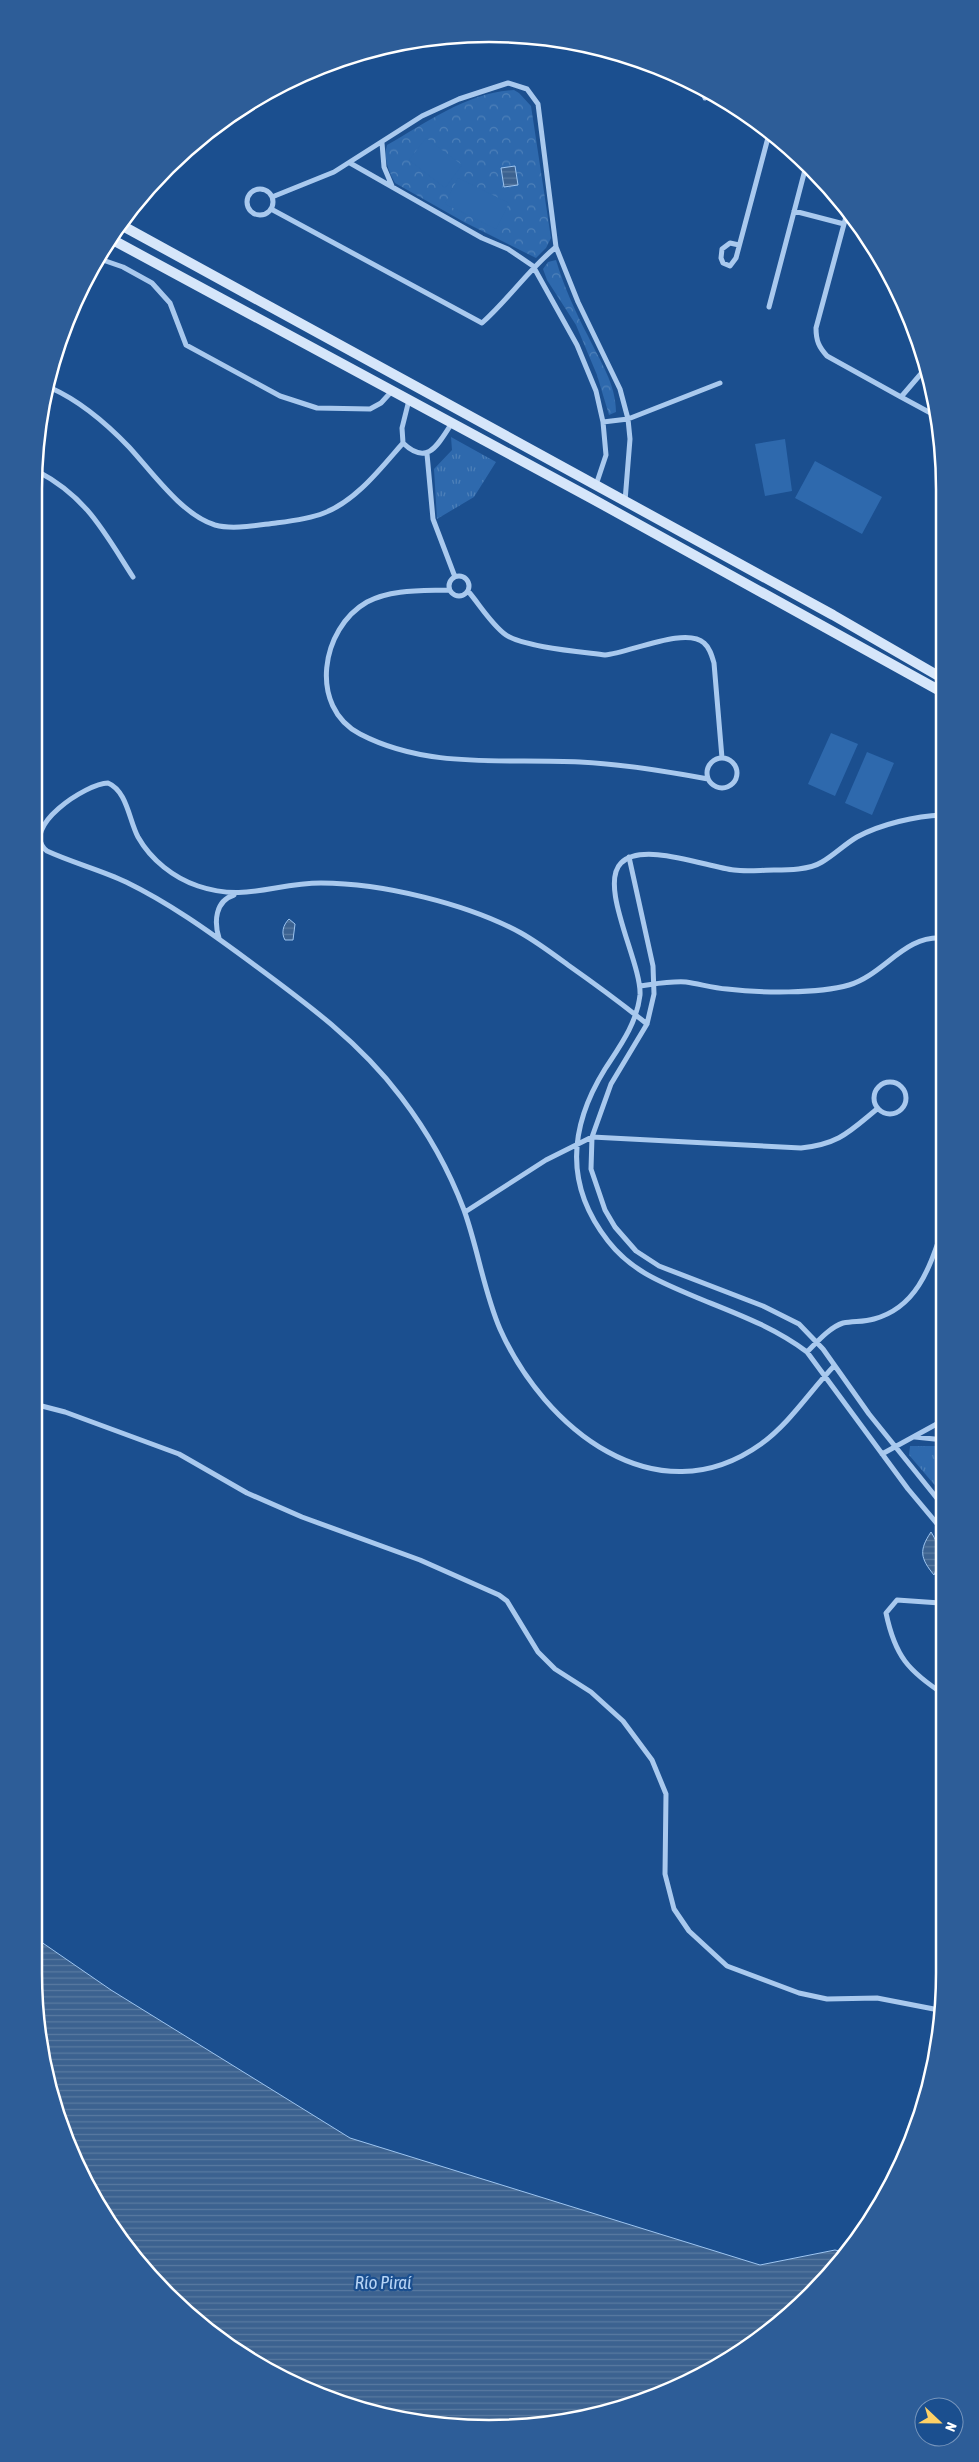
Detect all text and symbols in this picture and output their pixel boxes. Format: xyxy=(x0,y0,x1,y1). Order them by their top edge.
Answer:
water label: Río Piraí xyxy=(355,2271,412,2293)
north arrow xyxy=(914,2397,964,2447)
text: N xyxy=(942,2420,960,2434)

